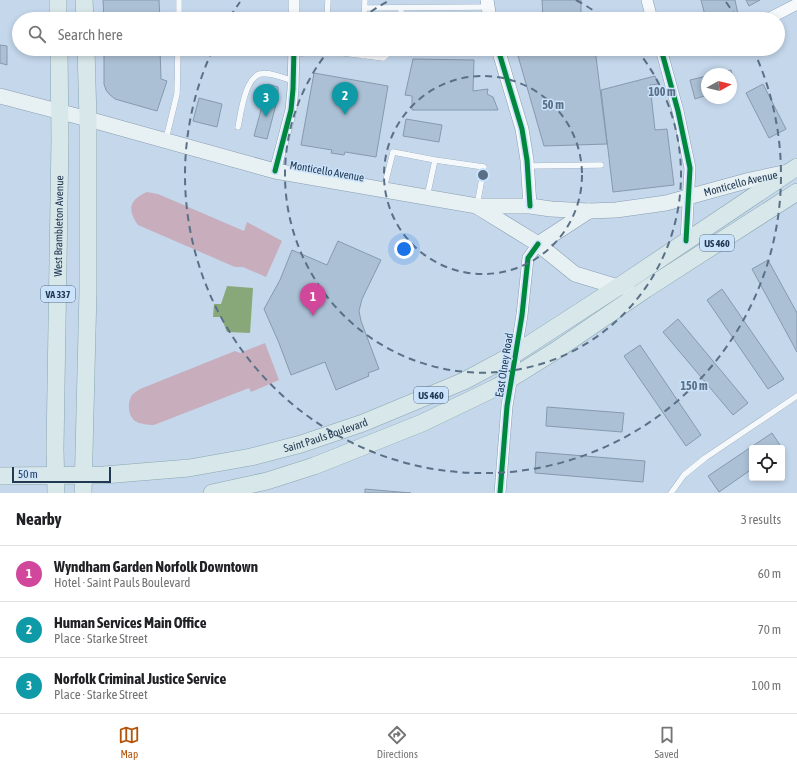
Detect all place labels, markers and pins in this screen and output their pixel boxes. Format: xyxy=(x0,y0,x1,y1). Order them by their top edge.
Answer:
pin: 2 xyxy=(332,82,358,115)
pin: 3 xyxy=(253,84,279,117)
centre of rings xyxy=(476,168,490,182)
pin: 1 xyxy=(300,283,326,316)

